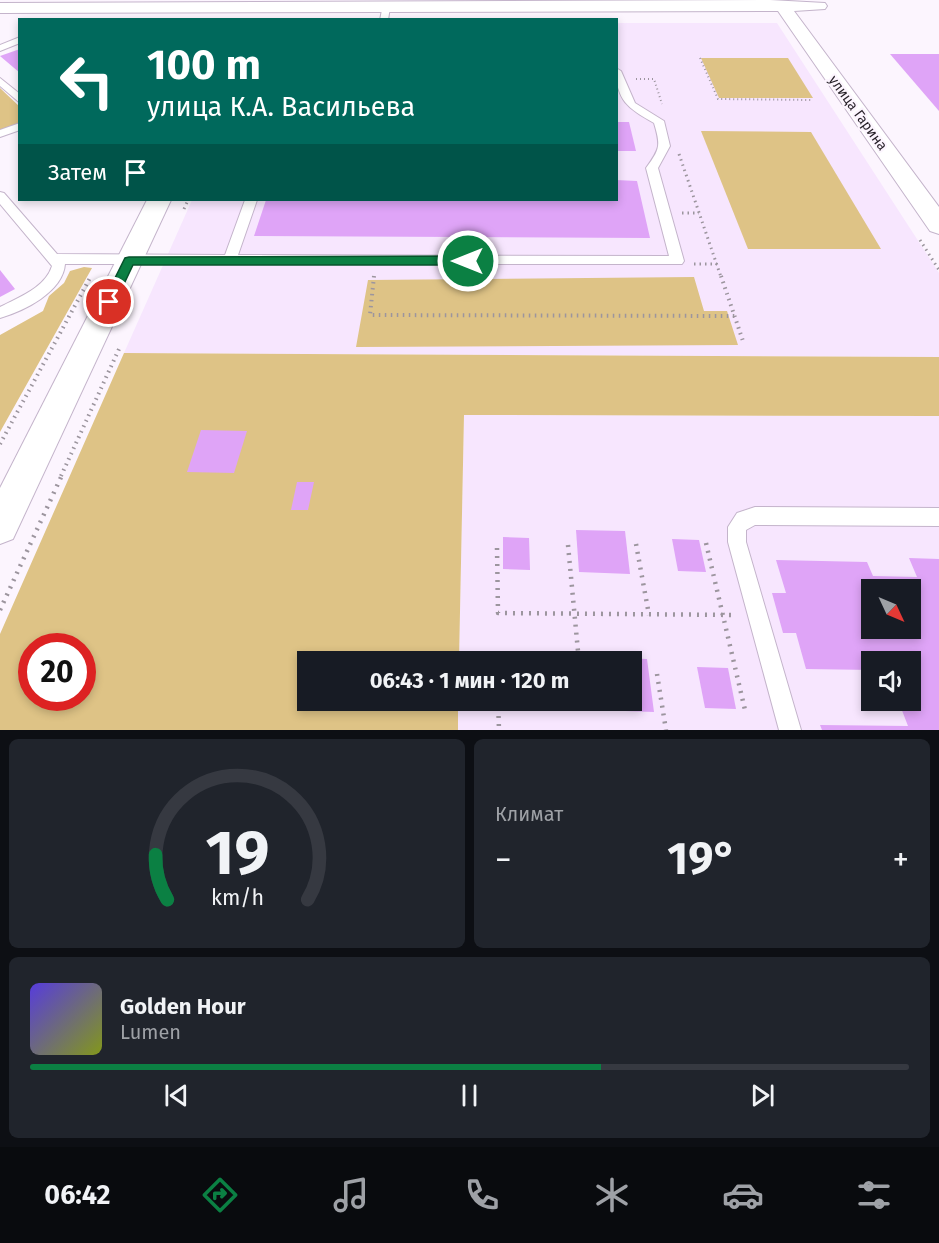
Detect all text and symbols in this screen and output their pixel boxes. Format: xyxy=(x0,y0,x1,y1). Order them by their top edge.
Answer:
text: 100 m xyxy=(147,40,261,90)
icon: left xyxy=(48,42,126,120)
street label: улица Гарина xyxy=(825,72,891,154)
text: улица К.А. Васильева xyxy=(147,91,415,123)
icon: arrive xyxy=(119,156,152,189)
text: Затем xyxy=(48,159,107,186)
position arrow xyxy=(436,229,500,293)
pin xyxy=(83,276,134,327)
icon: arrive xyxy=(92,285,125,318)
north arrow xyxy=(861,579,921,639)
map controls xyxy=(861,579,921,711)
speed limit sign: 20 xyxy=(18,633,96,711)
button: sound xyxy=(861,651,921,711)
text: 06:43 · 1 мин · 120 m xyxy=(370,667,569,694)
text: Климат xyxy=(495,802,563,826)
text: 19 xyxy=(205,816,269,891)
text: 19° xyxy=(667,832,737,886)
text: − xyxy=(495,840,512,880)
text: + xyxy=(893,840,909,880)
text: km/h xyxy=(210,886,264,912)
text: Golden Hour xyxy=(120,993,246,1020)
text: Lumen xyxy=(120,1020,181,1044)
icon: previous xyxy=(160,1079,193,1112)
icon: pause xyxy=(453,1079,486,1112)
icon: next xyxy=(746,1079,779,1112)
icon: directions xyxy=(199,1174,241,1216)
icon: music xyxy=(330,1174,372,1216)
icon: phone xyxy=(461,1174,503,1216)
icon: climate xyxy=(591,1174,633,1216)
icon: car xyxy=(722,1174,764,1216)
icon: filters xyxy=(853,1174,895,1216)
text: 06:42 xyxy=(44,1179,110,1211)

